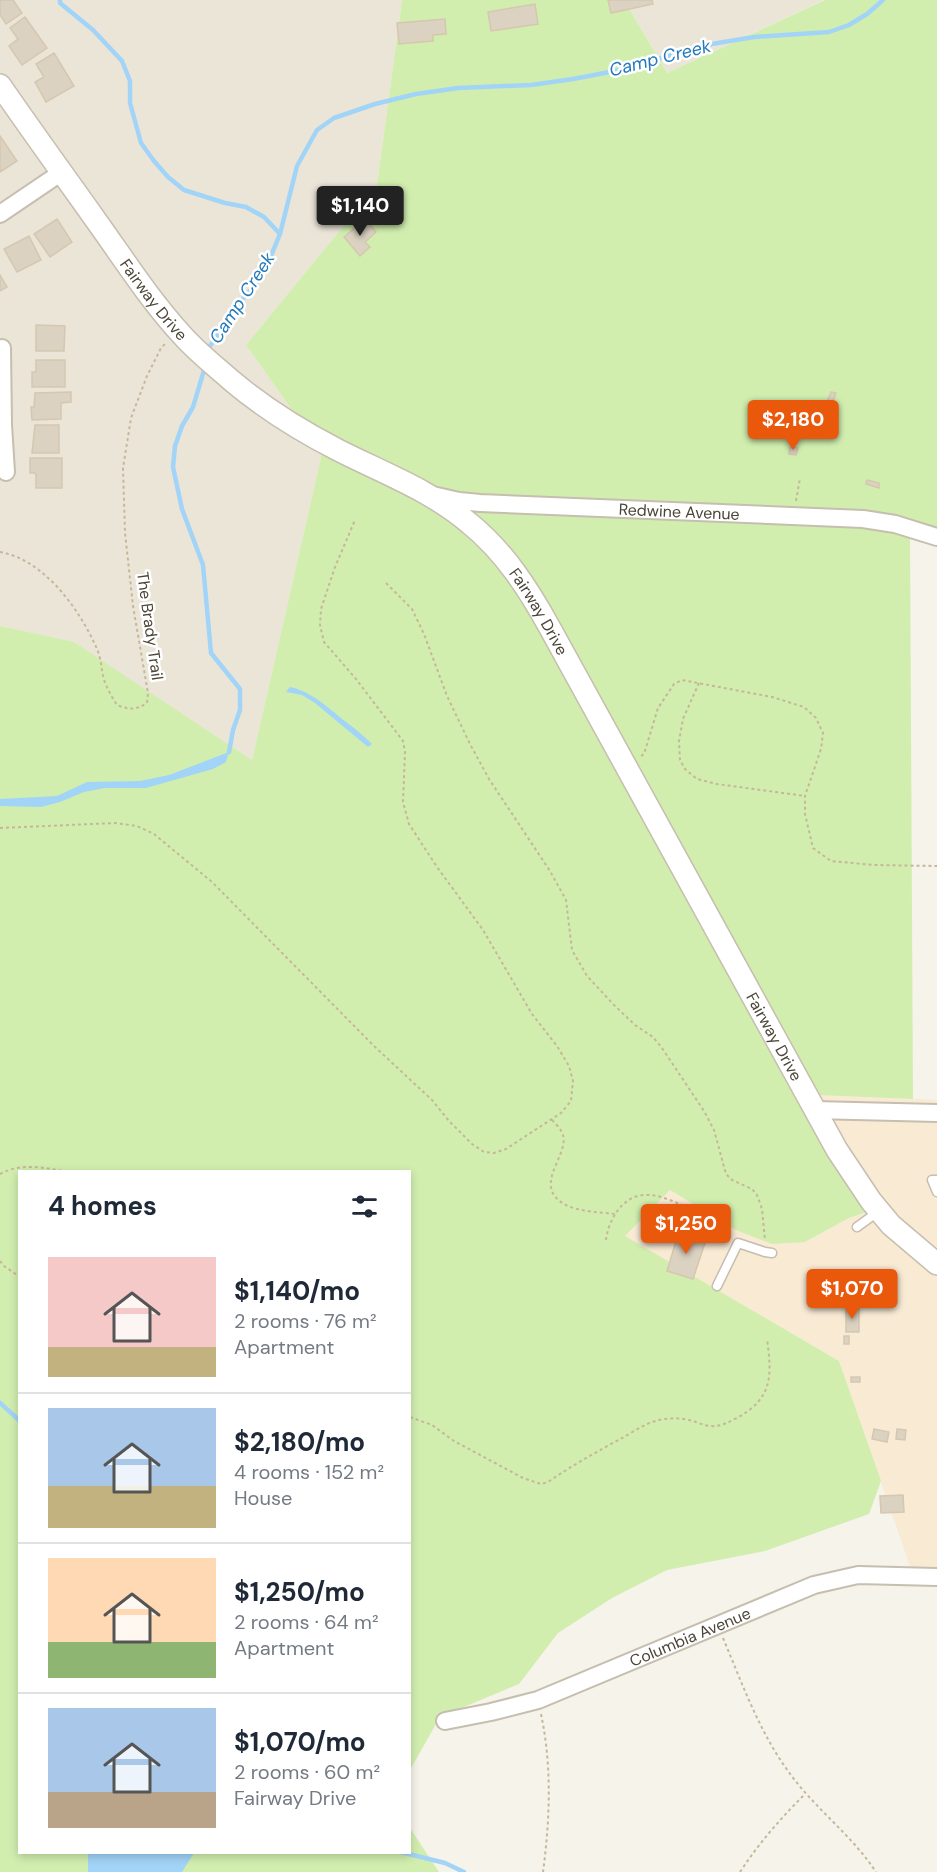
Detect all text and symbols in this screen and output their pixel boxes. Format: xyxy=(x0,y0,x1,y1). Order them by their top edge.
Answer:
water label: Camp Creek xyxy=(607,34,714,82)
pin: $1,140 xyxy=(311,186,409,237)
text: $1,140 xyxy=(331,192,389,218)
water label: Camp Creek xyxy=(204,247,281,348)
street label: Fairway Drive xyxy=(116,254,192,345)
pin: $2,180 xyxy=(744,400,842,451)
text: $2,180 xyxy=(762,406,824,432)
street label: Redwine Avenue xyxy=(618,498,740,524)
street label: Fairway Drive xyxy=(505,564,573,659)
street label: The Brady Trail xyxy=(132,571,168,681)
street label: Fairway Drive xyxy=(742,988,807,1084)
text: 4 homes xyxy=(48,1189,157,1223)
icon: filters xyxy=(348,1190,381,1223)
pin: $1,250 xyxy=(637,1204,735,1255)
text: $1,250 xyxy=(655,1210,717,1236)
pin: $1,070 xyxy=(803,1269,901,1320)
text: $1,140/mo xyxy=(234,1274,360,1308)
text: $1,070 xyxy=(821,1275,883,1301)
icon: home xyxy=(96,1281,168,1353)
text: 2 rooms · 76 m² xyxy=(234,1308,377,1334)
text: Apartment xyxy=(234,1334,334,1360)
text: $2,180/mo xyxy=(234,1425,365,1459)
icon: home xyxy=(96,1432,168,1504)
text: 4 rooms · 152 m² xyxy=(234,1459,384,1485)
text: House xyxy=(234,1485,292,1511)
text: $1,250/mo xyxy=(234,1575,365,1609)
icon: home xyxy=(96,1582,168,1654)
street label: Columbia Avenue xyxy=(626,1602,754,1671)
text: 2 rooms · 64 m² xyxy=(234,1609,378,1635)
text: Apartment xyxy=(234,1635,334,1661)
text: $1,070/mo xyxy=(234,1725,366,1759)
icon: home xyxy=(96,1732,168,1804)
text: 2 rooms · 60 m² xyxy=(234,1759,380,1785)
text: Fairway Drive xyxy=(234,1785,356,1811)

